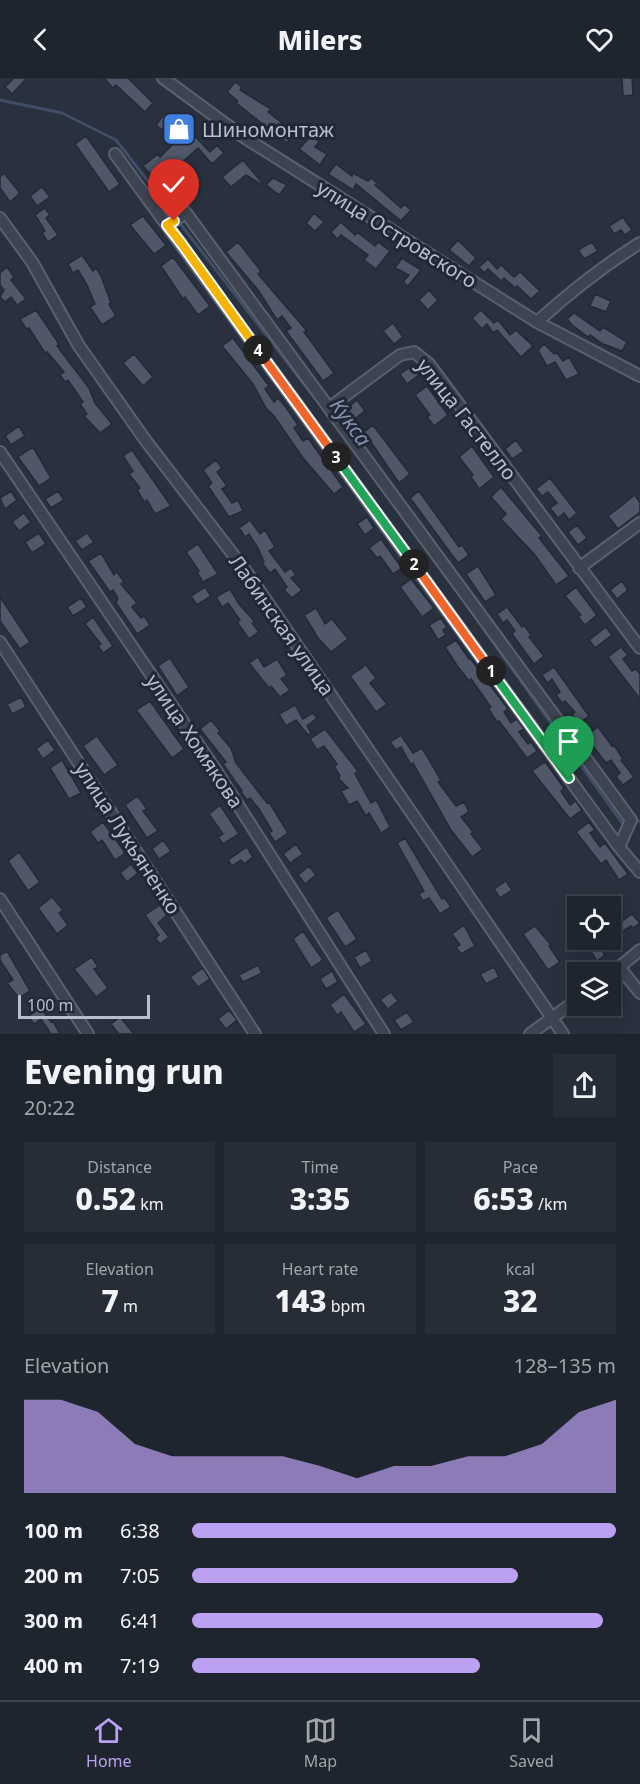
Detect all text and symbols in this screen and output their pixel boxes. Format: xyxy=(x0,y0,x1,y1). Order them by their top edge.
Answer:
text: Milers xyxy=(278,21,362,58)
icon: back xyxy=(24,23,57,56)
icon: heart xyxy=(583,23,616,56)
shop icon: Шиномонтаж xyxy=(161,111,197,147)
place label: Шиномонтаж xyxy=(202,116,335,143)
pin xyxy=(148,159,199,221)
icon: check xyxy=(157,168,190,201)
street label: улица Островского xyxy=(312,174,482,294)
pin: 4 xyxy=(243,335,273,365)
text: 4 xyxy=(253,339,263,361)
street label: улица Гастелло xyxy=(411,352,523,486)
water label: Кукса xyxy=(324,392,378,452)
pin: 3 xyxy=(321,442,351,472)
text: 3 xyxy=(331,446,341,468)
street label: Лабинская улица xyxy=(223,549,341,701)
pin: 2 xyxy=(399,549,429,579)
text: 2 xyxy=(409,553,419,575)
pin: 1 xyxy=(476,656,506,686)
text: 1 xyxy=(486,660,496,682)
street label: улица Хомякова xyxy=(140,669,250,813)
pin xyxy=(543,716,594,778)
icon: arrive xyxy=(552,725,585,758)
street label: улица Лукьяненко xyxy=(69,757,187,919)
map controls xyxy=(567,896,621,1016)
button: locate xyxy=(567,896,621,950)
button: layers xyxy=(567,962,621,1016)
scale bar xyxy=(18,992,150,1019)
text: 100 m xyxy=(27,994,74,1016)
text: Evening run xyxy=(24,1049,224,1094)
button: share xyxy=(553,1054,616,1117)
text: 20:22 xyxy=(24,1094,75,1121)
text: Distance xyxy=(87,1156,152,1178)
text: Time xyxy=(301,1156,339,1178)
text: Pace xyxy=(503,1156,538,1178)
text: 0.52 xyxy=(76,1178,136,1219)
text: 3:35 xyxy=(290,1178,350,1219)
text: 6:53 xyxy=(473,1178,534,1219)
text: km xyxy=(136,1193,164,1215)
text: /km xyxy=(534,1193,567,1215)
text: Elevation xyxy=(86,1258,154,1280)
text: Heart rate xyxy=(282,1258,358,1280)
text: kcal xyxy=(506,1258,535,1280)
text: 7 xyxy=(101,1280,119,1321)
text: 143 xyxy=(275,1280,327,1321)
text: 32 xyxy=(503,1280,538,1321)
text: m xyxy=(119,1295,138,1317)
text: bpm xyxy=(327,1295,365,1317)
text: Elevation xyxy=(24,1352,109,1379)
text: 128–135 m xyxy=(513,1352,616,1379)
text: 100 m xyxy=(24,1517,83,1544)
text: 6:38 xyxy=(120,1517,160,1544)
text: 200 m xyxy=(24,1562,83,1589)
text: 7:05 xyxy=(120,1562,160,1589)
text: 300 m xyxy=(24,1607,83,1634)
text: 6:41 xyxy=(120,1607,160,1634)
text: 400 m xyxy=(24,1652,83,1679)
text: 7:19 xyxy=(120,1652,160,1679)
tab: Home xyxy=(86,1714,132,1772)
tab: Map xyxy=(304,1714,337,1772)
tab: Saved xyxy=(509,1714,554,1772)

